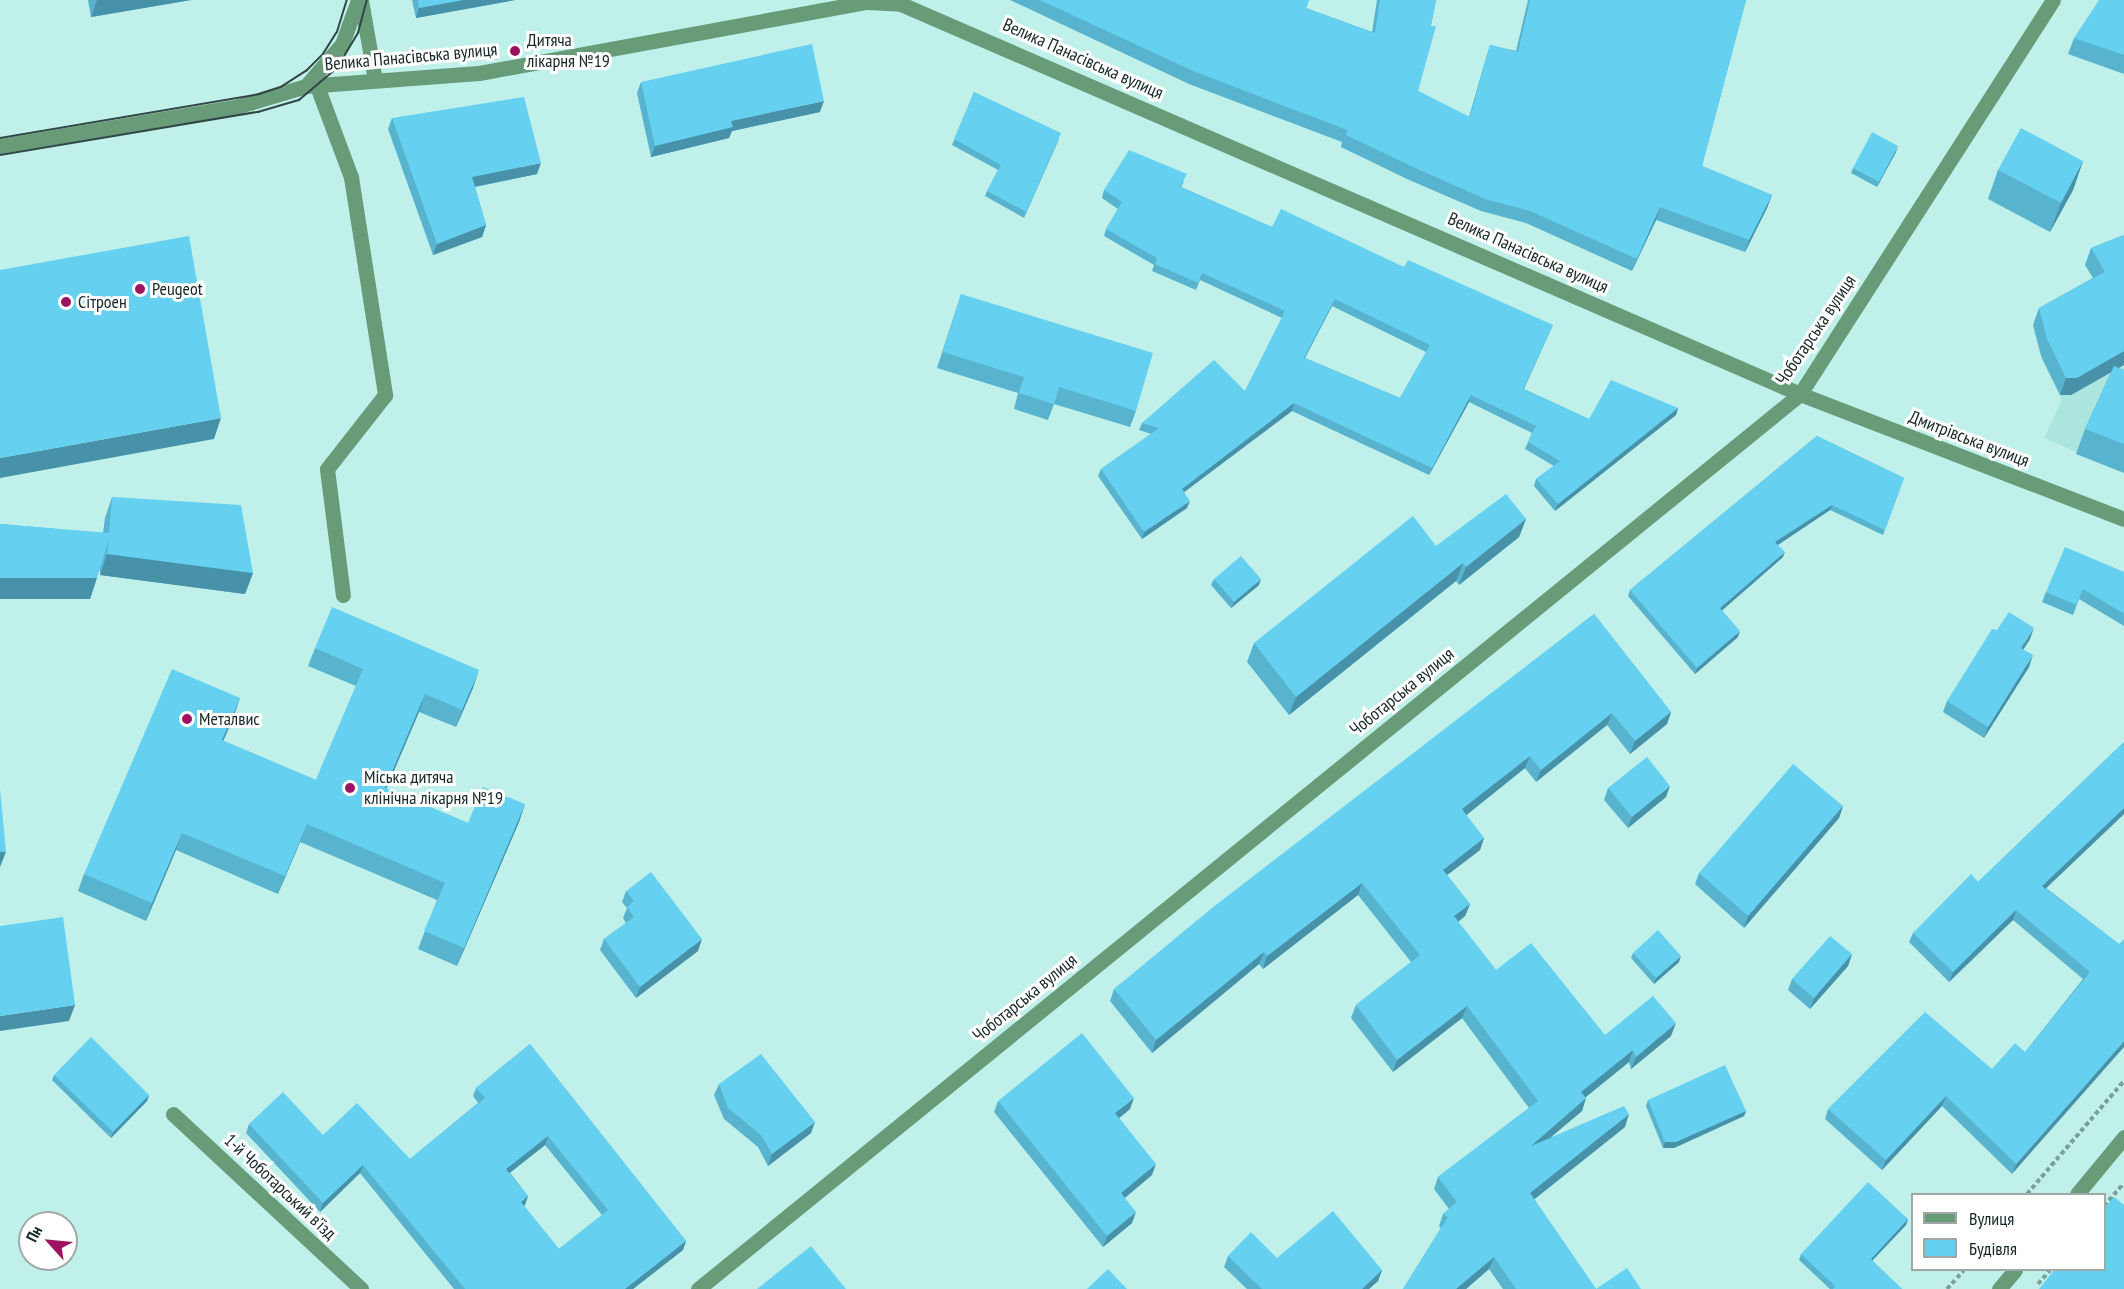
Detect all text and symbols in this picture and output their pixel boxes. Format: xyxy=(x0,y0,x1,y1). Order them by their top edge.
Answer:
street label: Велика Панасівська вулиця xyxy=(999,14,1167,104)
place label: Дитяча лікарня №19 xyxy=(527,30,610,72)
street label: Велика Панасівська вулиця xyxy=(324,39,498,75)
marker: Дитяча лікарня №19 xyxy=(508,44,522,58)
street label: Велика Панасівська вулиця xyxy=(1444,208,1612,298)
street label: Чоботарська вулиця xyxy=(1771,271,1861,389)
place label: Peugeot xyxy=(152,278,203,300)
marker: Peugeot xyxy=(133,282,147,296)
place label: Сітроен xyxy=(78,291,127,313)
marker: Сітроен xyxy=(59,295,73,309)
street label: Дмитрівська вулиця xyxy=(1906,406,2032,472)
street label: Чоботарська вулиця xyxy=(1346,643,1458,741)
place label: Металвис xyxy=(199,708,260,730)
marker: Металвис xyxy=(180,712,194,726)
place label: Міська дитяча клінічна лікарня №19 xyxy=(364,767,503,810)
marker: Міська дитяча клінічна лікарня №19 xyxy=(341,779,359,797)
street label: Чоботарська вулиця xyxy=(969,949,1081,1047)
street label: 1-й Чоботарський в’їзд xyxy=(220,1130,340,1244)
legend xyxy=(1911,1193,2106,1271)
text: Вулиця xyxy=(1969,1207,2014,1230)
north arrow xyxy=(18,1211,78,1271)
text: Пн xyxy=(21,1222,46,1245)
text: Будівля xyxy=(1969,1237,2017,1260)

